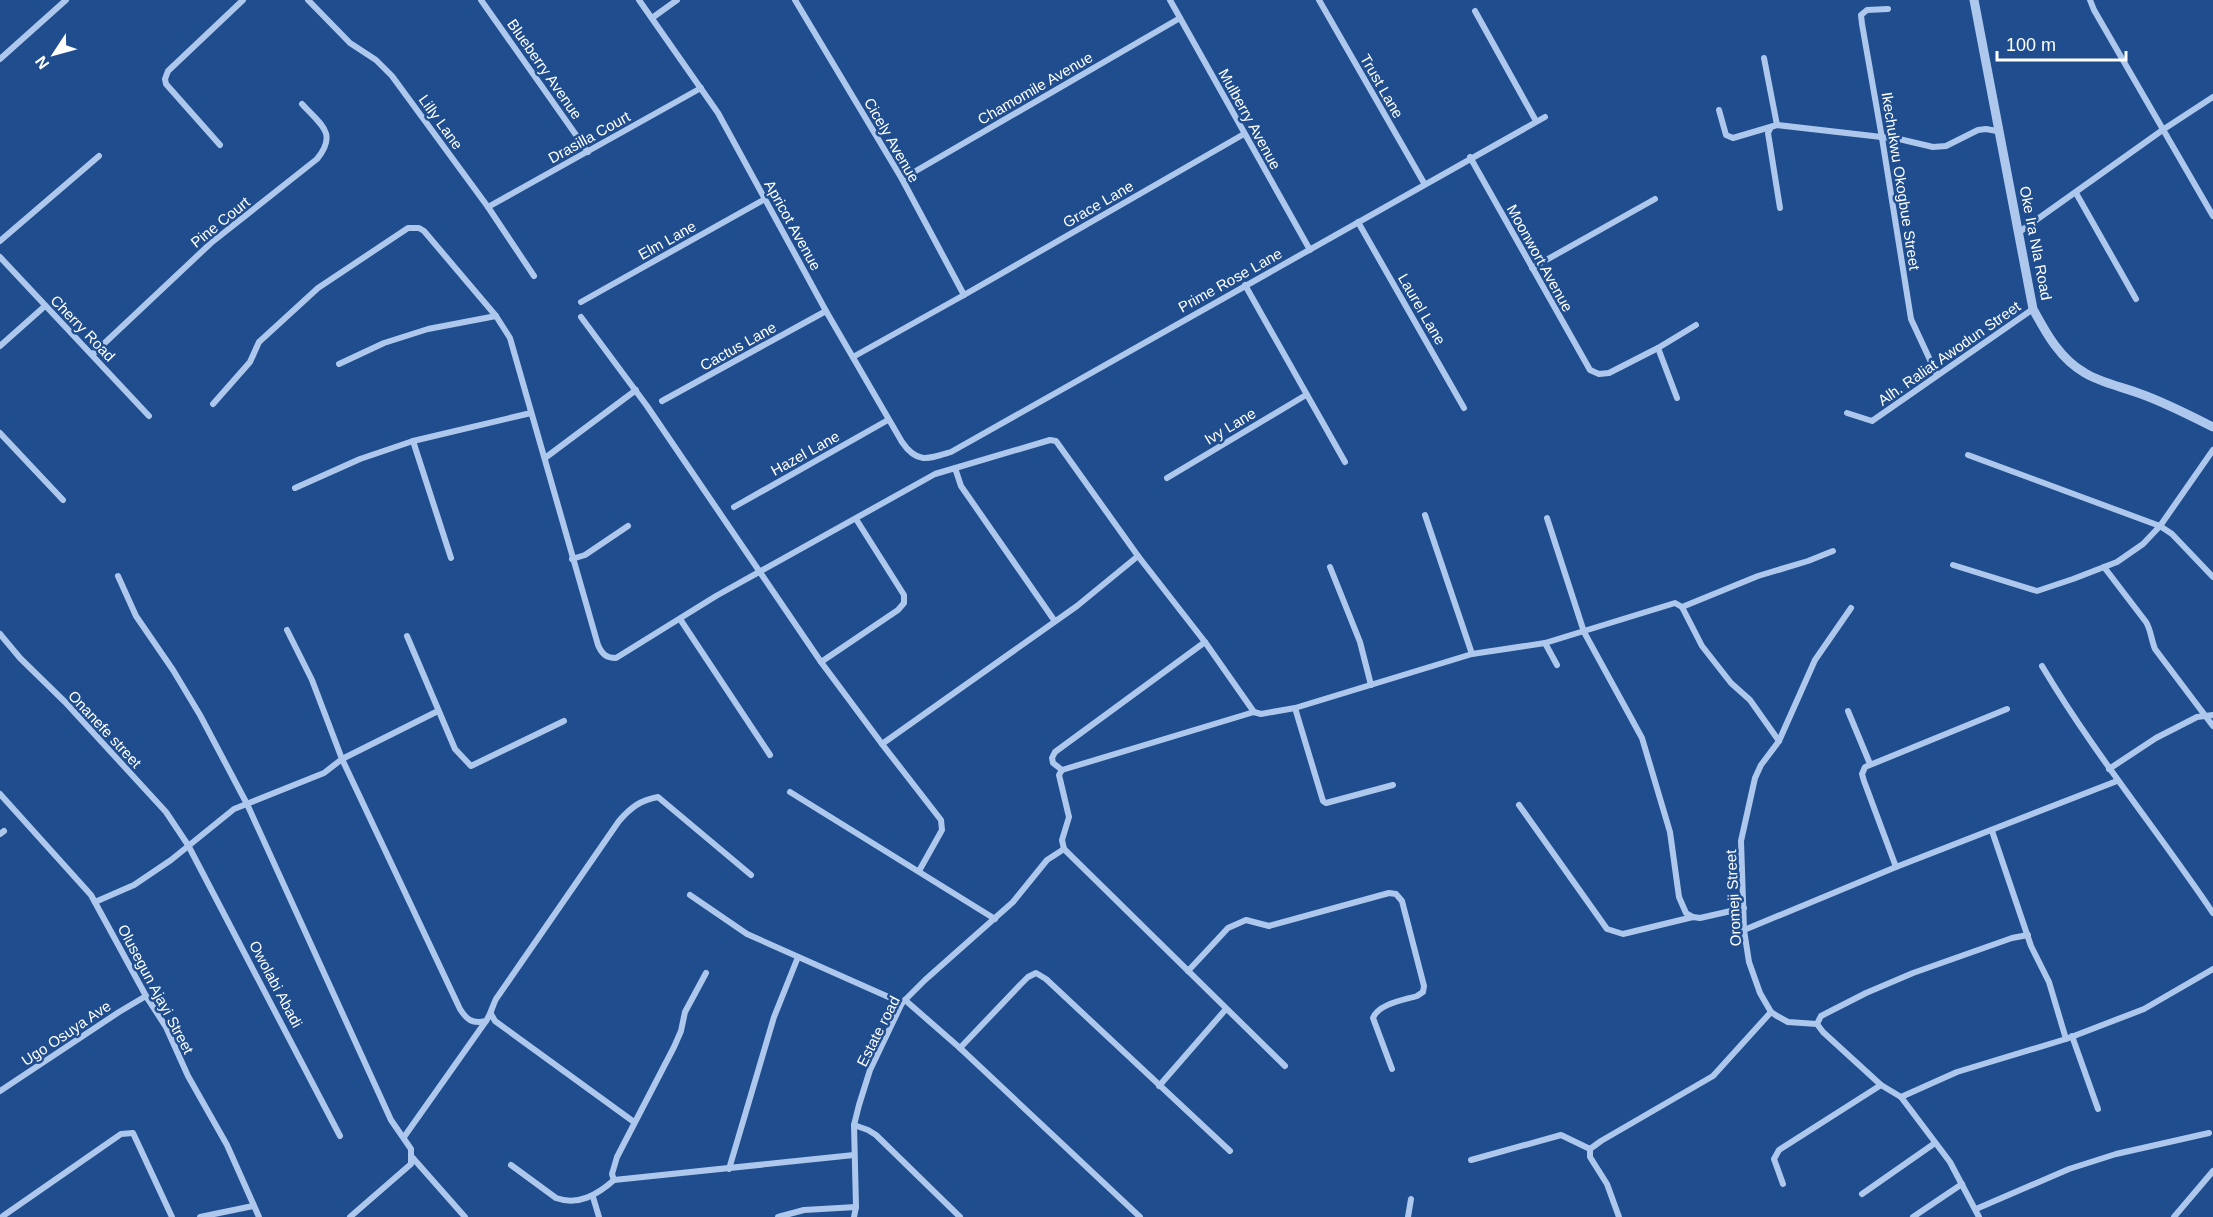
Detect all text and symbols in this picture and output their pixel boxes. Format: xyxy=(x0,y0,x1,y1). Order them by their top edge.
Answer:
street label: Blueberry Avenue xyxy=(504,16,586,122)
north arrow xyxy=(24,24,84,84)
scale bar xyxy=(1997,24,2126,62)
text: 100 m xyxy=(2006,35,2056,55)
street label: Chamomile Avenue xyxy=(975,48,1095,128)
street label: Trust Lane xyxy=(1357,51,1407,121)
text: N xyxy=(32,53,53,72)
street label: Mulberry Avenue xyxy=(1215,66,1285,172)
street label: Lilly Lane xyxy=(415,91,467,153)
street label: Ikechukwu Okogbue Street xyxy=(1879,91,1924,272)
street label: Cicely Avenue xyxy=(861,95,923,185)
street label: Drasilla Court xyxy=(545,107,634,166)
street label: Apricot Avenue xyxy=(761,177,825,273)
street label: Grace Lane xyxy=(1060,177,1136,231)
street label: Oke Ira Nla Road xyxy=(2017,184,2055,302)
street label: Pine Court xyxy=(187,193,254,251)
street label: Moonwort Avenue xyxy=(1504,201,1576,315)
street label: Elm Lane xyxy=(635,217,699,263)
street label: Prime Rose Lane xyxy=(1175,244,1285,316)
street label: Laurel Lane xyxy=(1395,270,1449,348)
street label: Cherry Road xyxy=(47,292,119,364)
street label: Alh. Raliat Awodun Street xyxy=(1875,297,2024,409)
street label: Cactus Lane xyxy=(697,318,779,374)
street label: Ivy Lane xyxy=(1201,404,1259,448)
street label: Hazel Lane xyxy=(768,427,842,479)
street label: Onanefe street xyxy=(65,687,146,772)
street label: Oromeji Street xyxy=(1722,848,1744,947)
street label: Olusegun Ajayi Street xyxy=(115,921,198,1057)
street label: Owolabi Abadi xyxy=(246,938,306,1030)
street label: Estate road xyxy=(853,993,903,1069)
street label: Ugo Osuya Ave xyxy=(18,997,114,1069)

